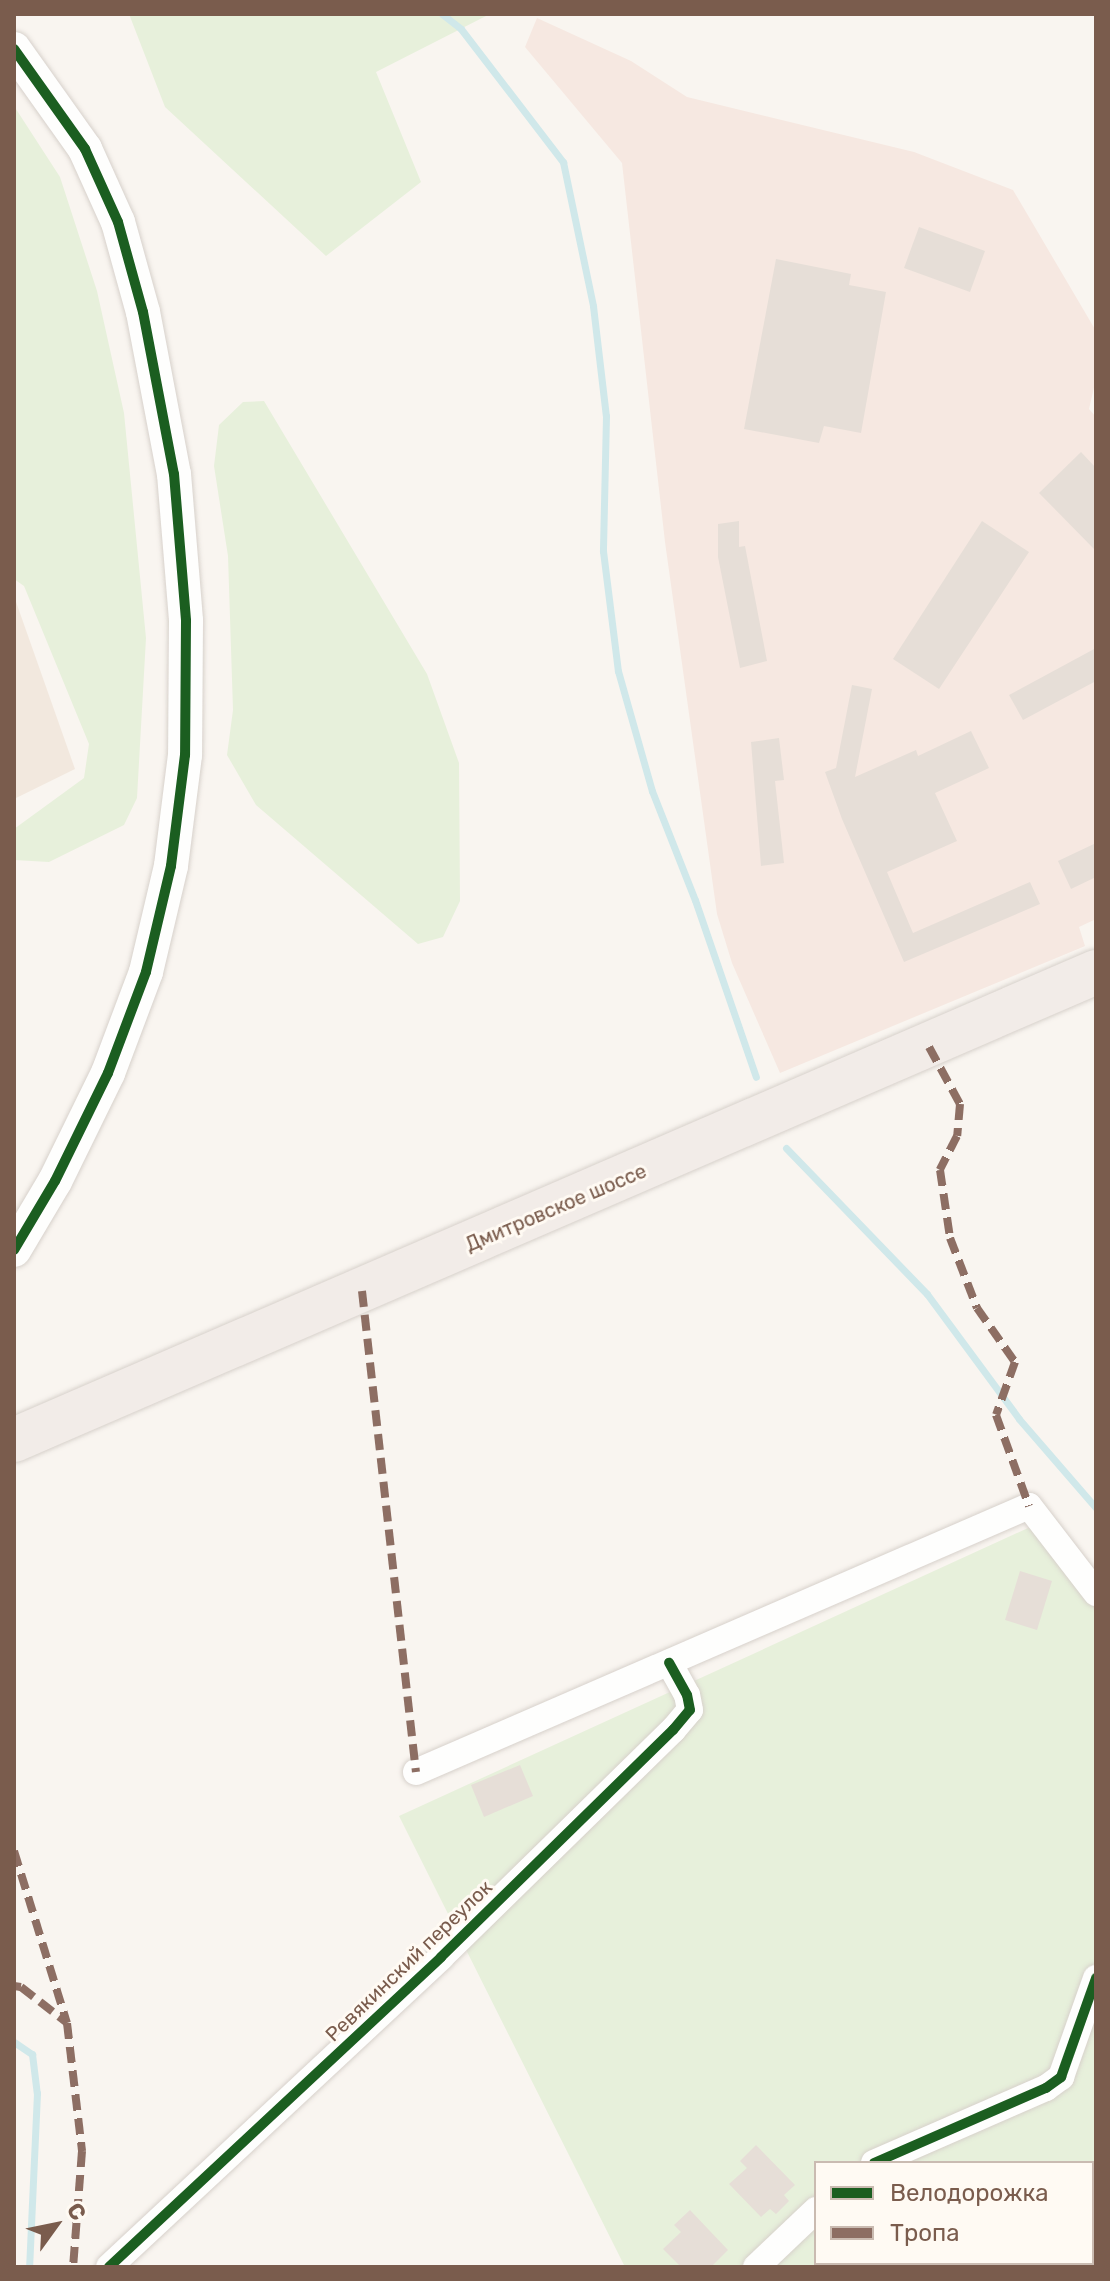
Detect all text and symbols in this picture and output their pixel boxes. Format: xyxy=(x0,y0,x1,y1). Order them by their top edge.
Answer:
street label: Дмитровское шоссе xyxy=(462,1159,650,1257)
street label: Ревякинский переулок xyxy=(321,1875,497,2047)
legend xyxy=(814,2161,1094,2265)
text: Велодорожка xyxy=(890,2179,1049,2207)
north arrow xyxy=(16,2185,96,2265)
text: С xyxy=(61,2198,92,2225)
text: Тропа xyxy=(890,2219,959,2247)

